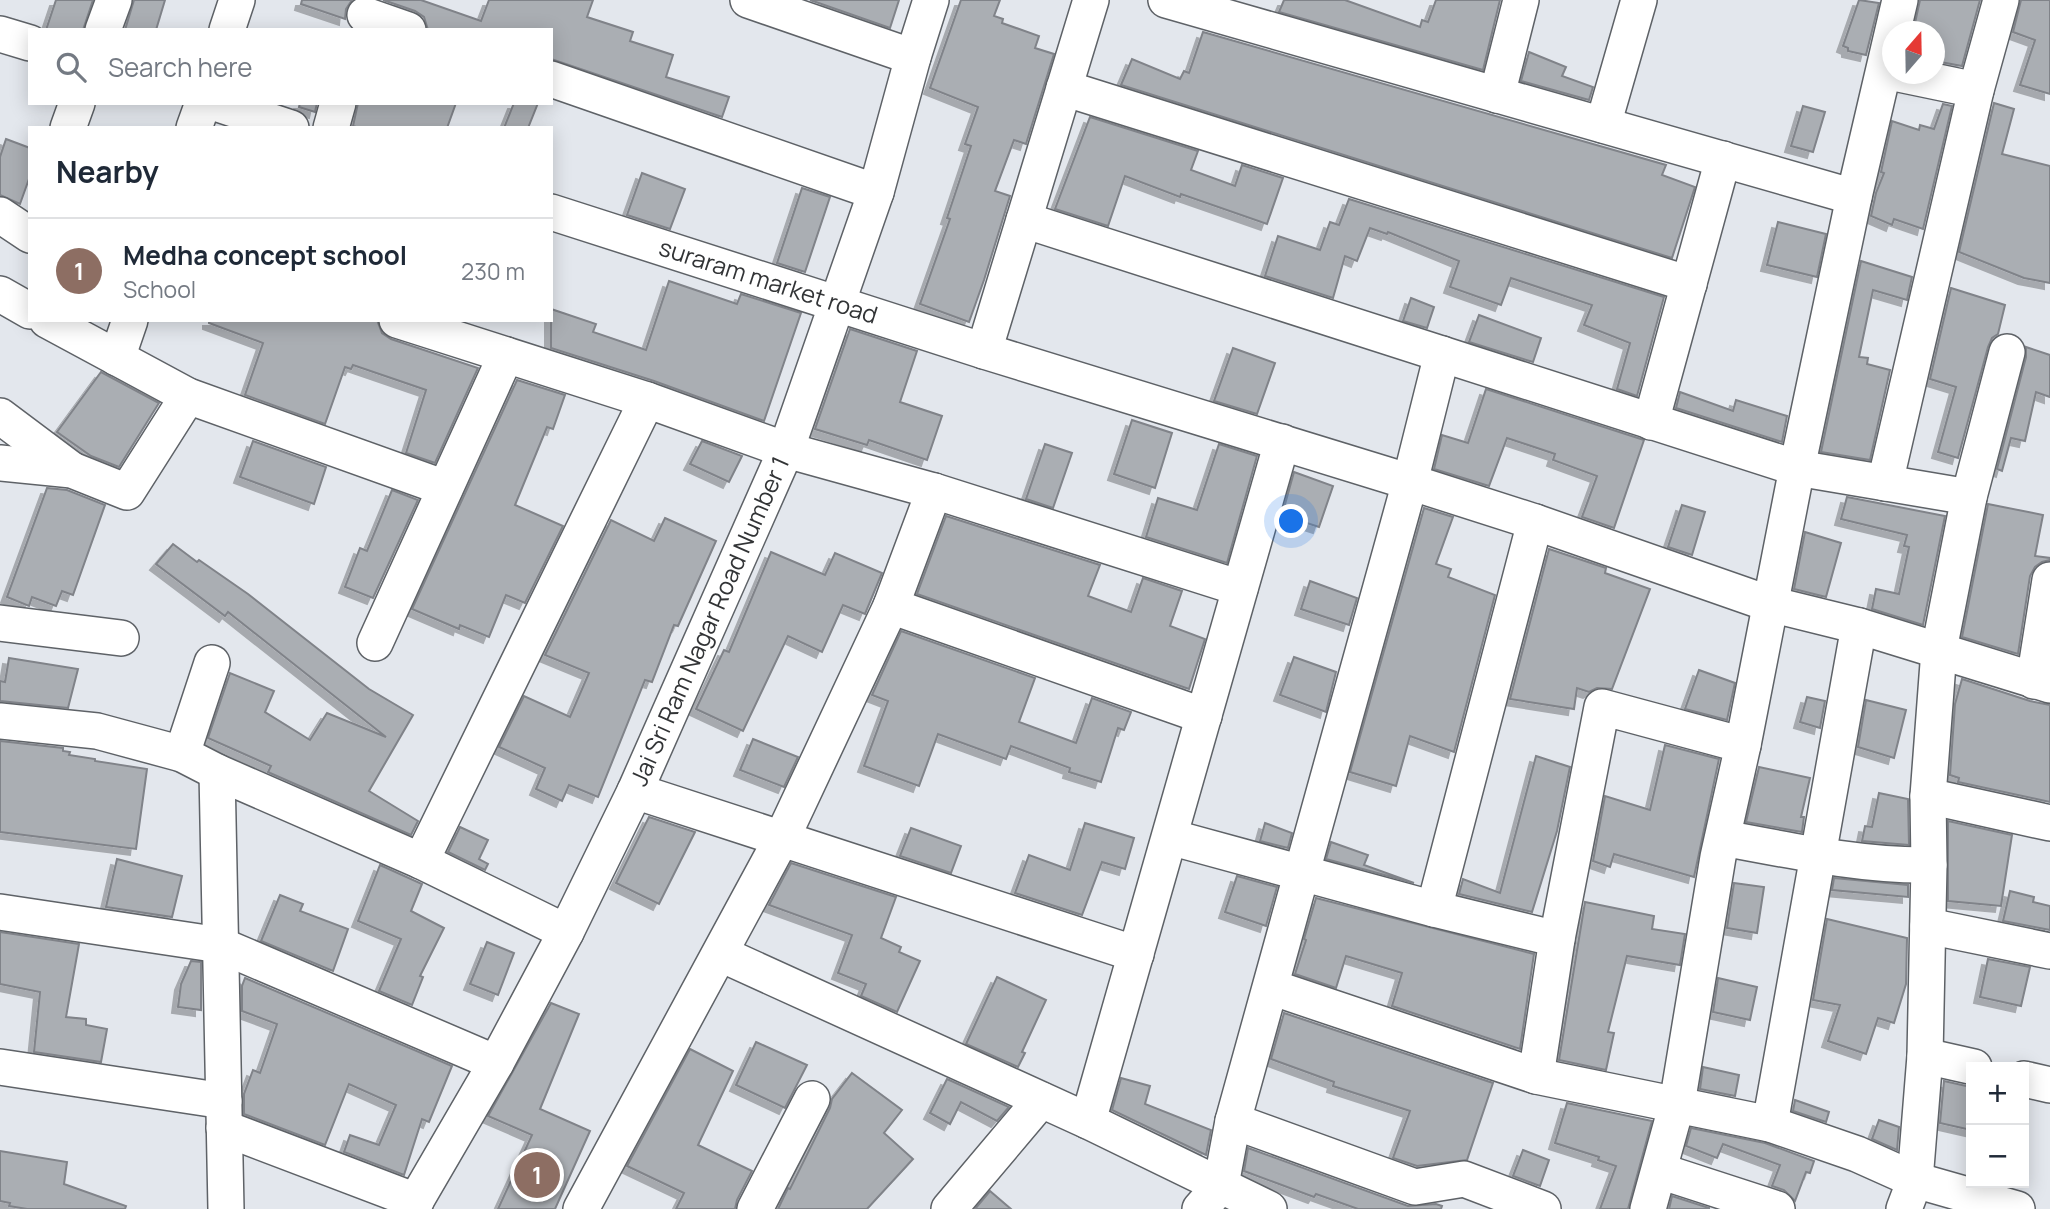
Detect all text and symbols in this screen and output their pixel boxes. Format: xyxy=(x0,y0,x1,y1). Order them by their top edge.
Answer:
north arrow xyxy=(1882,21,1945,84)
search box xyxy=(28,28,553,105)
icon: search xyxy=(52,48,90,86)
text: Search here xyxy=(108,49,253,85)
text: Nearby xyxy=(56,151,159,192)
street label: suraram market road xyxy=(655,230,882,331)
text: Medha concept school xyxy=(123,237,407,273)
text: 1 xyxy=(74,255,84,287)
text: 230 m xyxy=(461,255,525,287)
text: School xyxy=(123,273,196,305)
street label: Jai Sri Ram Nagar Road Number 1 xyxy=(621,451,796,791)
your location xyxy=(1274,504,1308,538)
map controls xyxy=(1966,1062,2029,1188)
button: + xyxy=(1966,1062,2029,1125)
button: − xyxy=(1966,1125,2029,1188)
pin: 1 xyxy=(514,1149,560,1201)

